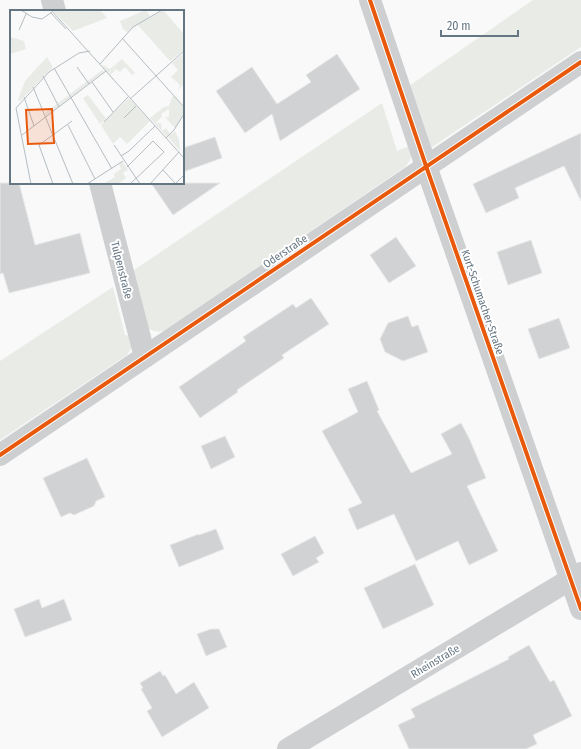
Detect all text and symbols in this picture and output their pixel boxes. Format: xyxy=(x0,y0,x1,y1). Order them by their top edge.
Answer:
inset map xyxy=(10,10,184,184)
scale bar xyxy=(441,12,518,38)
text: 20 m xyxy=(447,19,471,33)
street label: Oderstraße xyxy=(261,232,310,271)
street label: Tulpenstraße xyxy=(108,240,135,300)
street label: Kurt-Schumacher-Straße xyxy=(458,248,507,356)
street label: Rheinstraße xyxy=(409,642,462,681)

